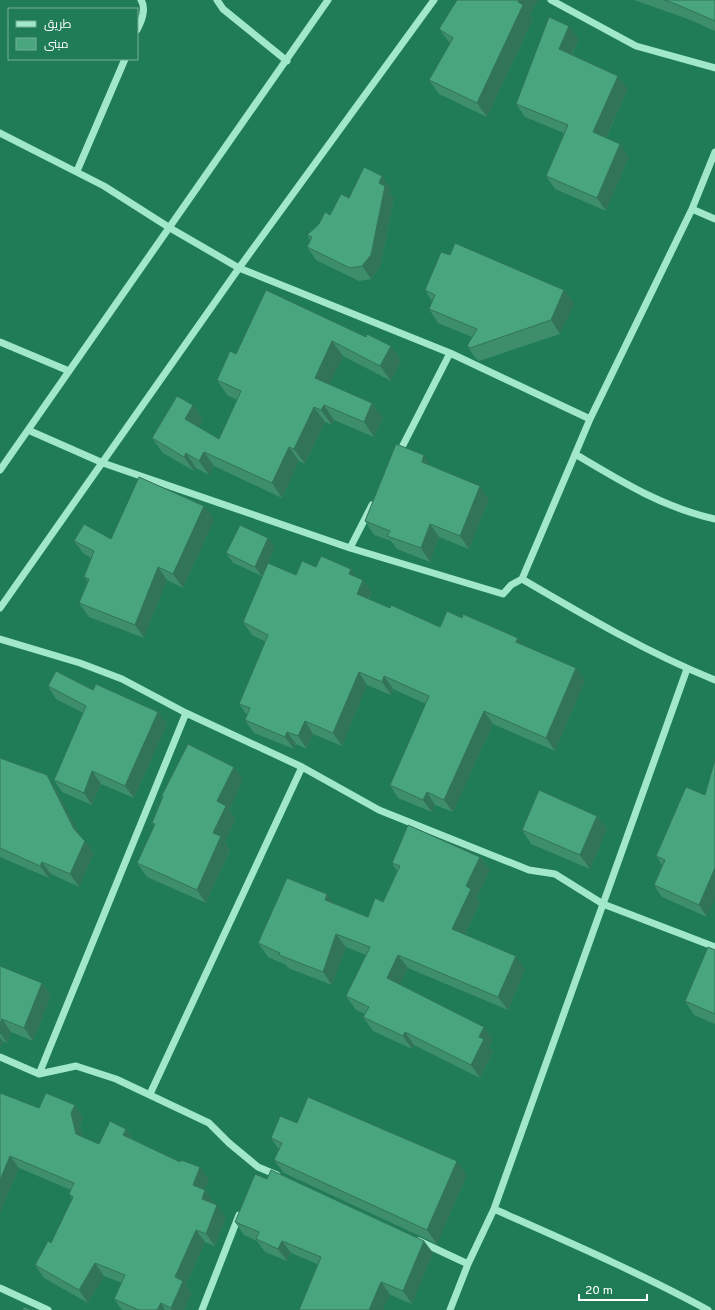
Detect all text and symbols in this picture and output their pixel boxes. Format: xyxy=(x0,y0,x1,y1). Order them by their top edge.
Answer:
legend xyxy=(8,8,138,60)
text: طريق xyxy=(44,17,72,33)
text: مبنى xyxy=(44,37,69,53)
scale bar xyxy=(579,1276,647,1302)
text: 20 m xyxy=(585,1283,613,1299)

